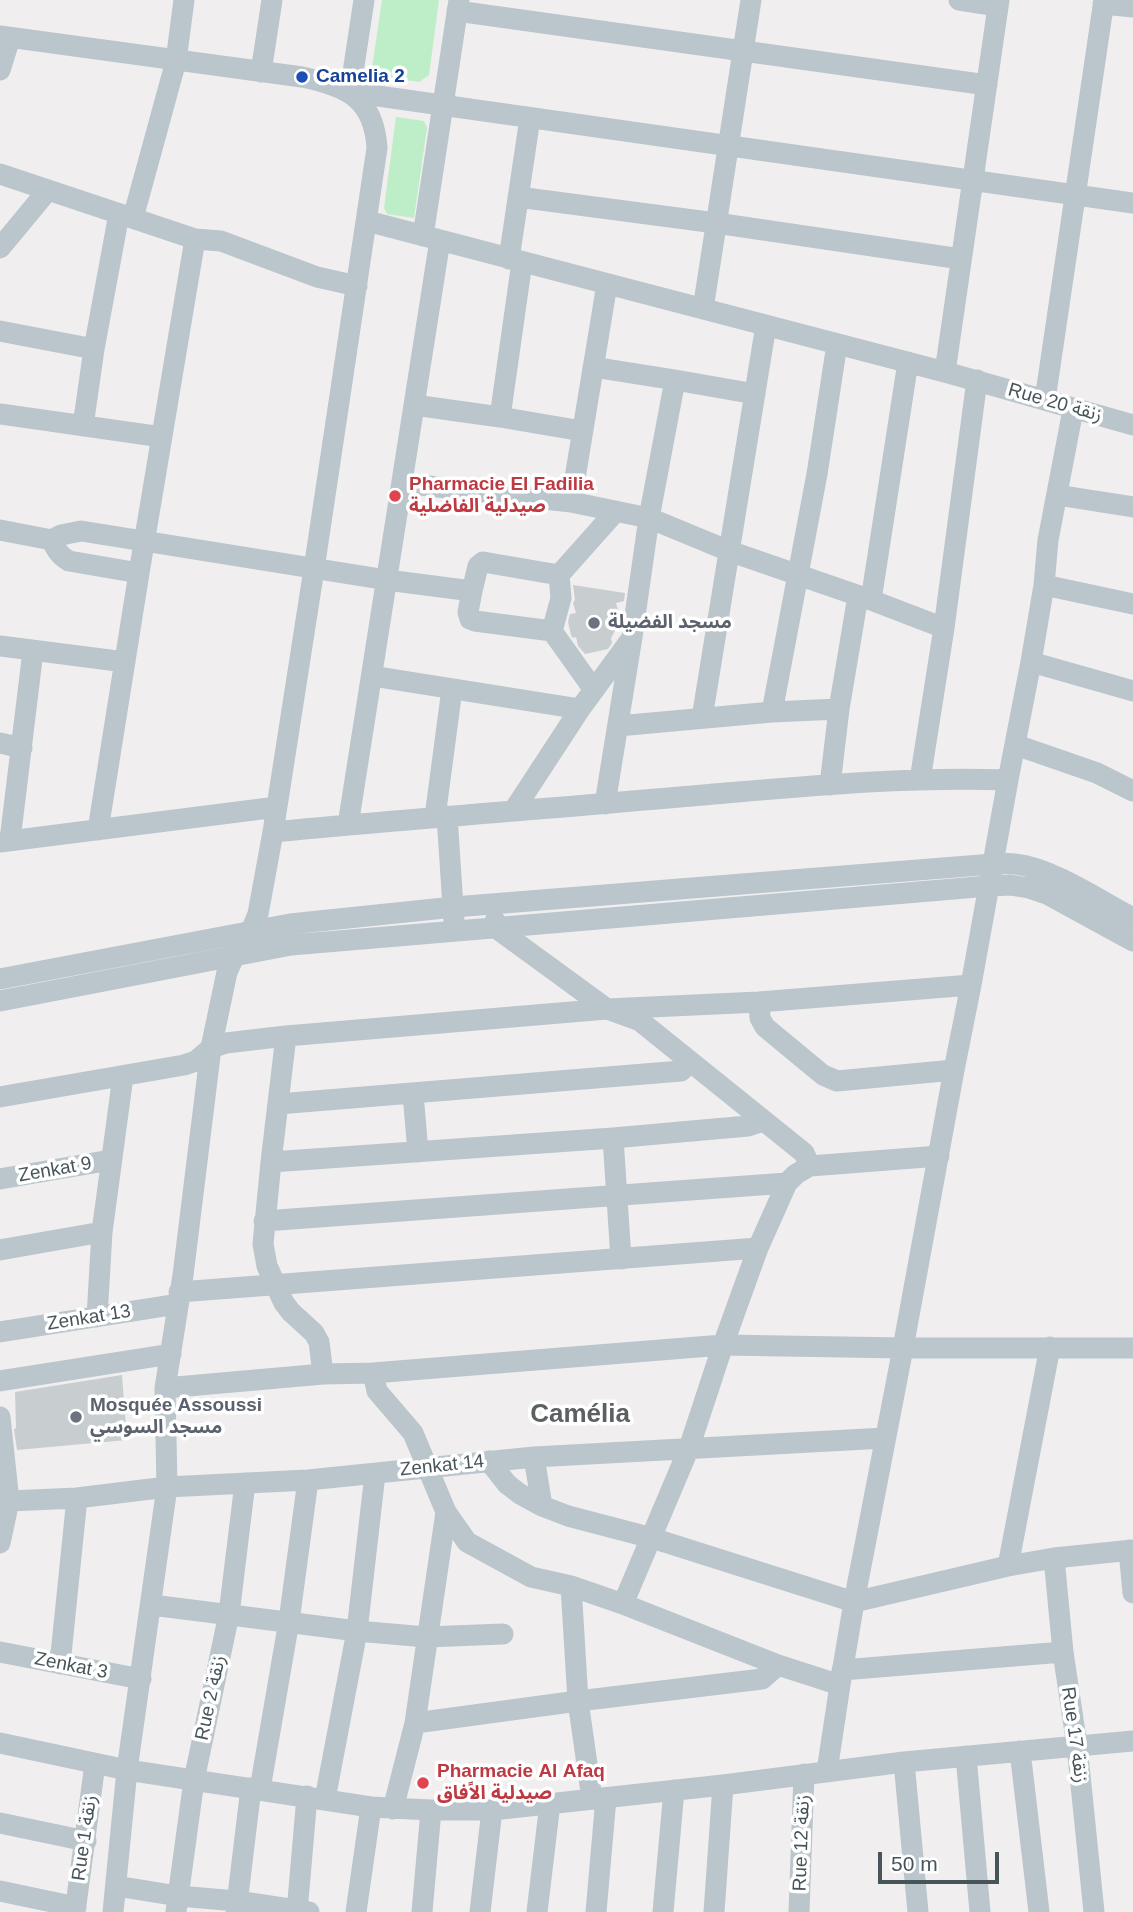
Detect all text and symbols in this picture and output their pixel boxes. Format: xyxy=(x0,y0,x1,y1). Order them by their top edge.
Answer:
place label: Camelia 2 xyxy=(316,66,405,88)
marker: Camelia 2 xyxy=(294,69,310,85)
street label: Rue 20 زنقة xyxy=(1005,379,1105,427)
place label: Pharmacie El Fadilia صيدلية الفاضلية xyxy=(409,474,594,518)
marker: Pharmacie El Fadilia صيدلية الفاضلية xyxy=(387,488,403,504)
place label: مسجد الفضيلة xyxy=(608,612,732,634)
marker: مسجد الفضيلة xyxy=(586,615,602,631)
street label: Zenkat 9 xyxy=(17,1152,93,1188)
street label: Zenkat 13 xyxy=(45,1300,133,1336)
place label: Mosquée Assoussi مسجد السوسي xyxy=(90,1395,262,1439)
district label: Camélia xyxy=(530,1399,630,1431)
marker: Mosquée Assoussi مسجد السوسي xyxy=(68,1409,84,1425)
street label: Zenkat 14 xyxy=(399,1450,485,1482)
street label: Zenkat 3 xyxy=(33,1648,109,1684)
street label: Rue 2 زنقة xyxy=(191,1654,231,1742)
street label: Rue 17 زنقة xyxy=(1056,1686,1092,1784)
place label: Pharmacie Al Afaq صيدلية الاًفاق xyxy=(437,1761,605,1805)
marker: Pharmacie Al Afaq صيدلية الاًفاق xyxy=(415,1775,431,1791)
street label: Rue 1 زنقة xyxy=(68,1794,102,1882)
street label: Rue 12 زنقة xyxy=(789,1794,815,1892)
scale bar xyxy=(881,1839,1002,1883)
text: 50 m xyxy=(891,1852,938,1875)

